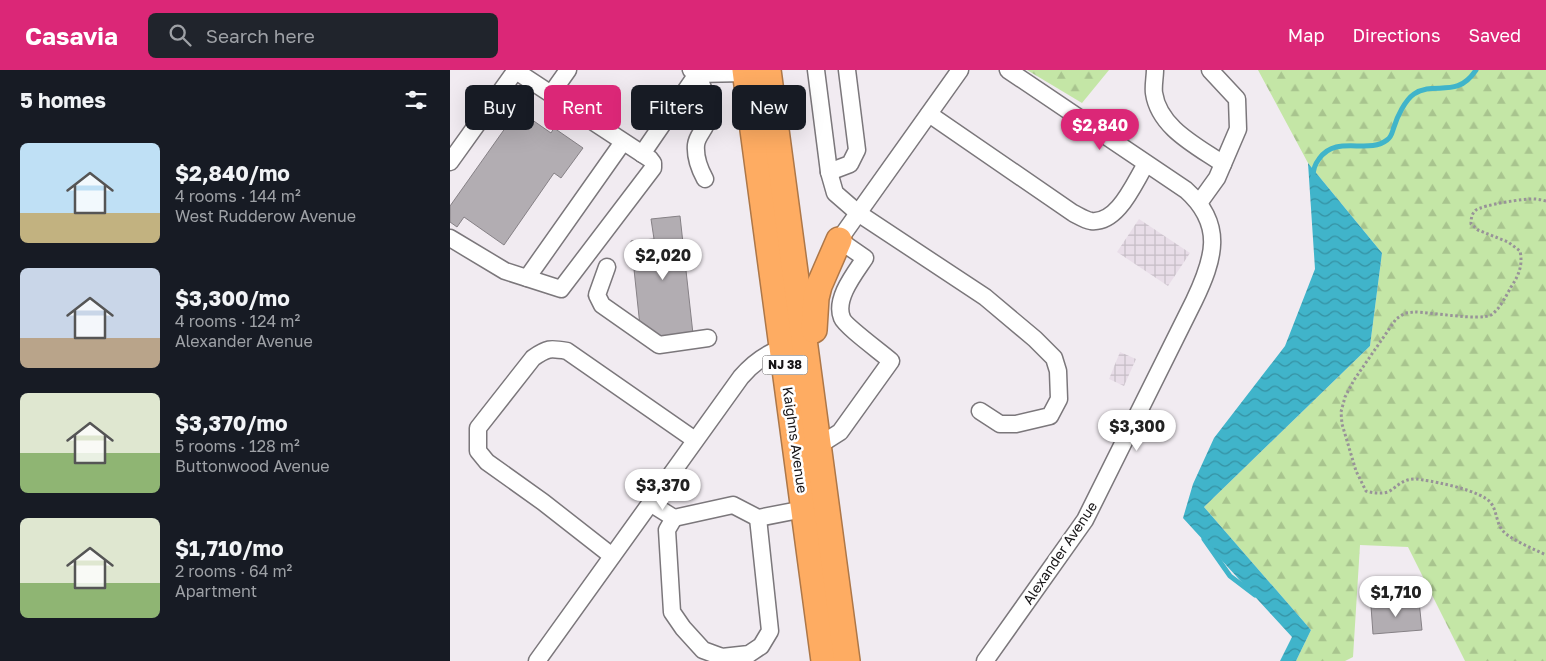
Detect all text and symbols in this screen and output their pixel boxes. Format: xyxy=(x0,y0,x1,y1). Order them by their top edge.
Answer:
search box xyxy=(148,13,498,58)
text: Casavia xyxy=(25,21,118,50)
icon: search xyxy=(166,21,194,49)
text: Search here xyxy=(206,24,315,47)
text: Map xyxy=(1288,24,1324,46)
text: Directions xyxy=(1352,24,1440,46)
text: Saved xyxy=(1468,24,1521,46)
chip: Buy xyxy=(465,85,534,130)
chip: Rent xyxy=(544,85,621,130)
chip: Filters xyxy=(631,85,722,130)
chip: New xyxy=(732,85,806,130)
icon: filters xyxy=(402,86,430,114)
text: 5 homes xyxy=(20,87,106,113)
pin: $2,840 xyxy=(1059,108,1141,151)
text: $2,840 xyxy=(1072,115,1128,135)
text: $2,840/mo xyxy=(175,160,290,186)
icon: home xyxy=(60,163,120,223)
text: 4 rooms · 144 m² xyxy=(175,186,301,206)
text: West Rudderow Avenue xyxy=(175,206,356,226)
pin: $2,020 xyxy=(622,238,704,281)
text: $2,020 xyxy=(635,245,691,265)
text: $3,300/mo xyxy=(175,285,290,311)
icon: home xyxy=(60,288,120,348)
text: 4 rooms · 124 m² xyxy=(175,311,300,331)
text: Alexander Avenue xyxy=(175,331,313,351)
road number: NJ 38 xyxy=(762,356,808,374)
street label: Kaighns Avenue xyxy=(780,386,811,494)
text: $3,370/mo xyxy=(175,410,288,436)
pin: $3,300 xyxy=(1096,410,1178,452)
icon: home xyxy=(60,413,120,473)
text: $3,300 xyxy=(1109,416,1165,436)
text: 5 rooms · 128 m² xyxy=(175,436,300,456)
text: Buttonwood Avenue xyxy=(175,456,330,476)
pin: $3,370 xyxy=(622,468,704,511)
text: $3,370 xyxy=(636,475,690,495)
street label: Alexander Avenue xyxy=(1019,498,1100,607)
text: $1,710/mo xyxy=(175,535,284,561)
icon: home xyxy=(60,538,120,598)
text: 2 rooms · 64 m² xyxy=(175,561,292,581)
pin: $1,710 xyxy=(1355,576,1437,618)
text: Apartment xyxy=(175,581,257,601)
text: $1,710 xyxy=(1370,582,1422,602)

